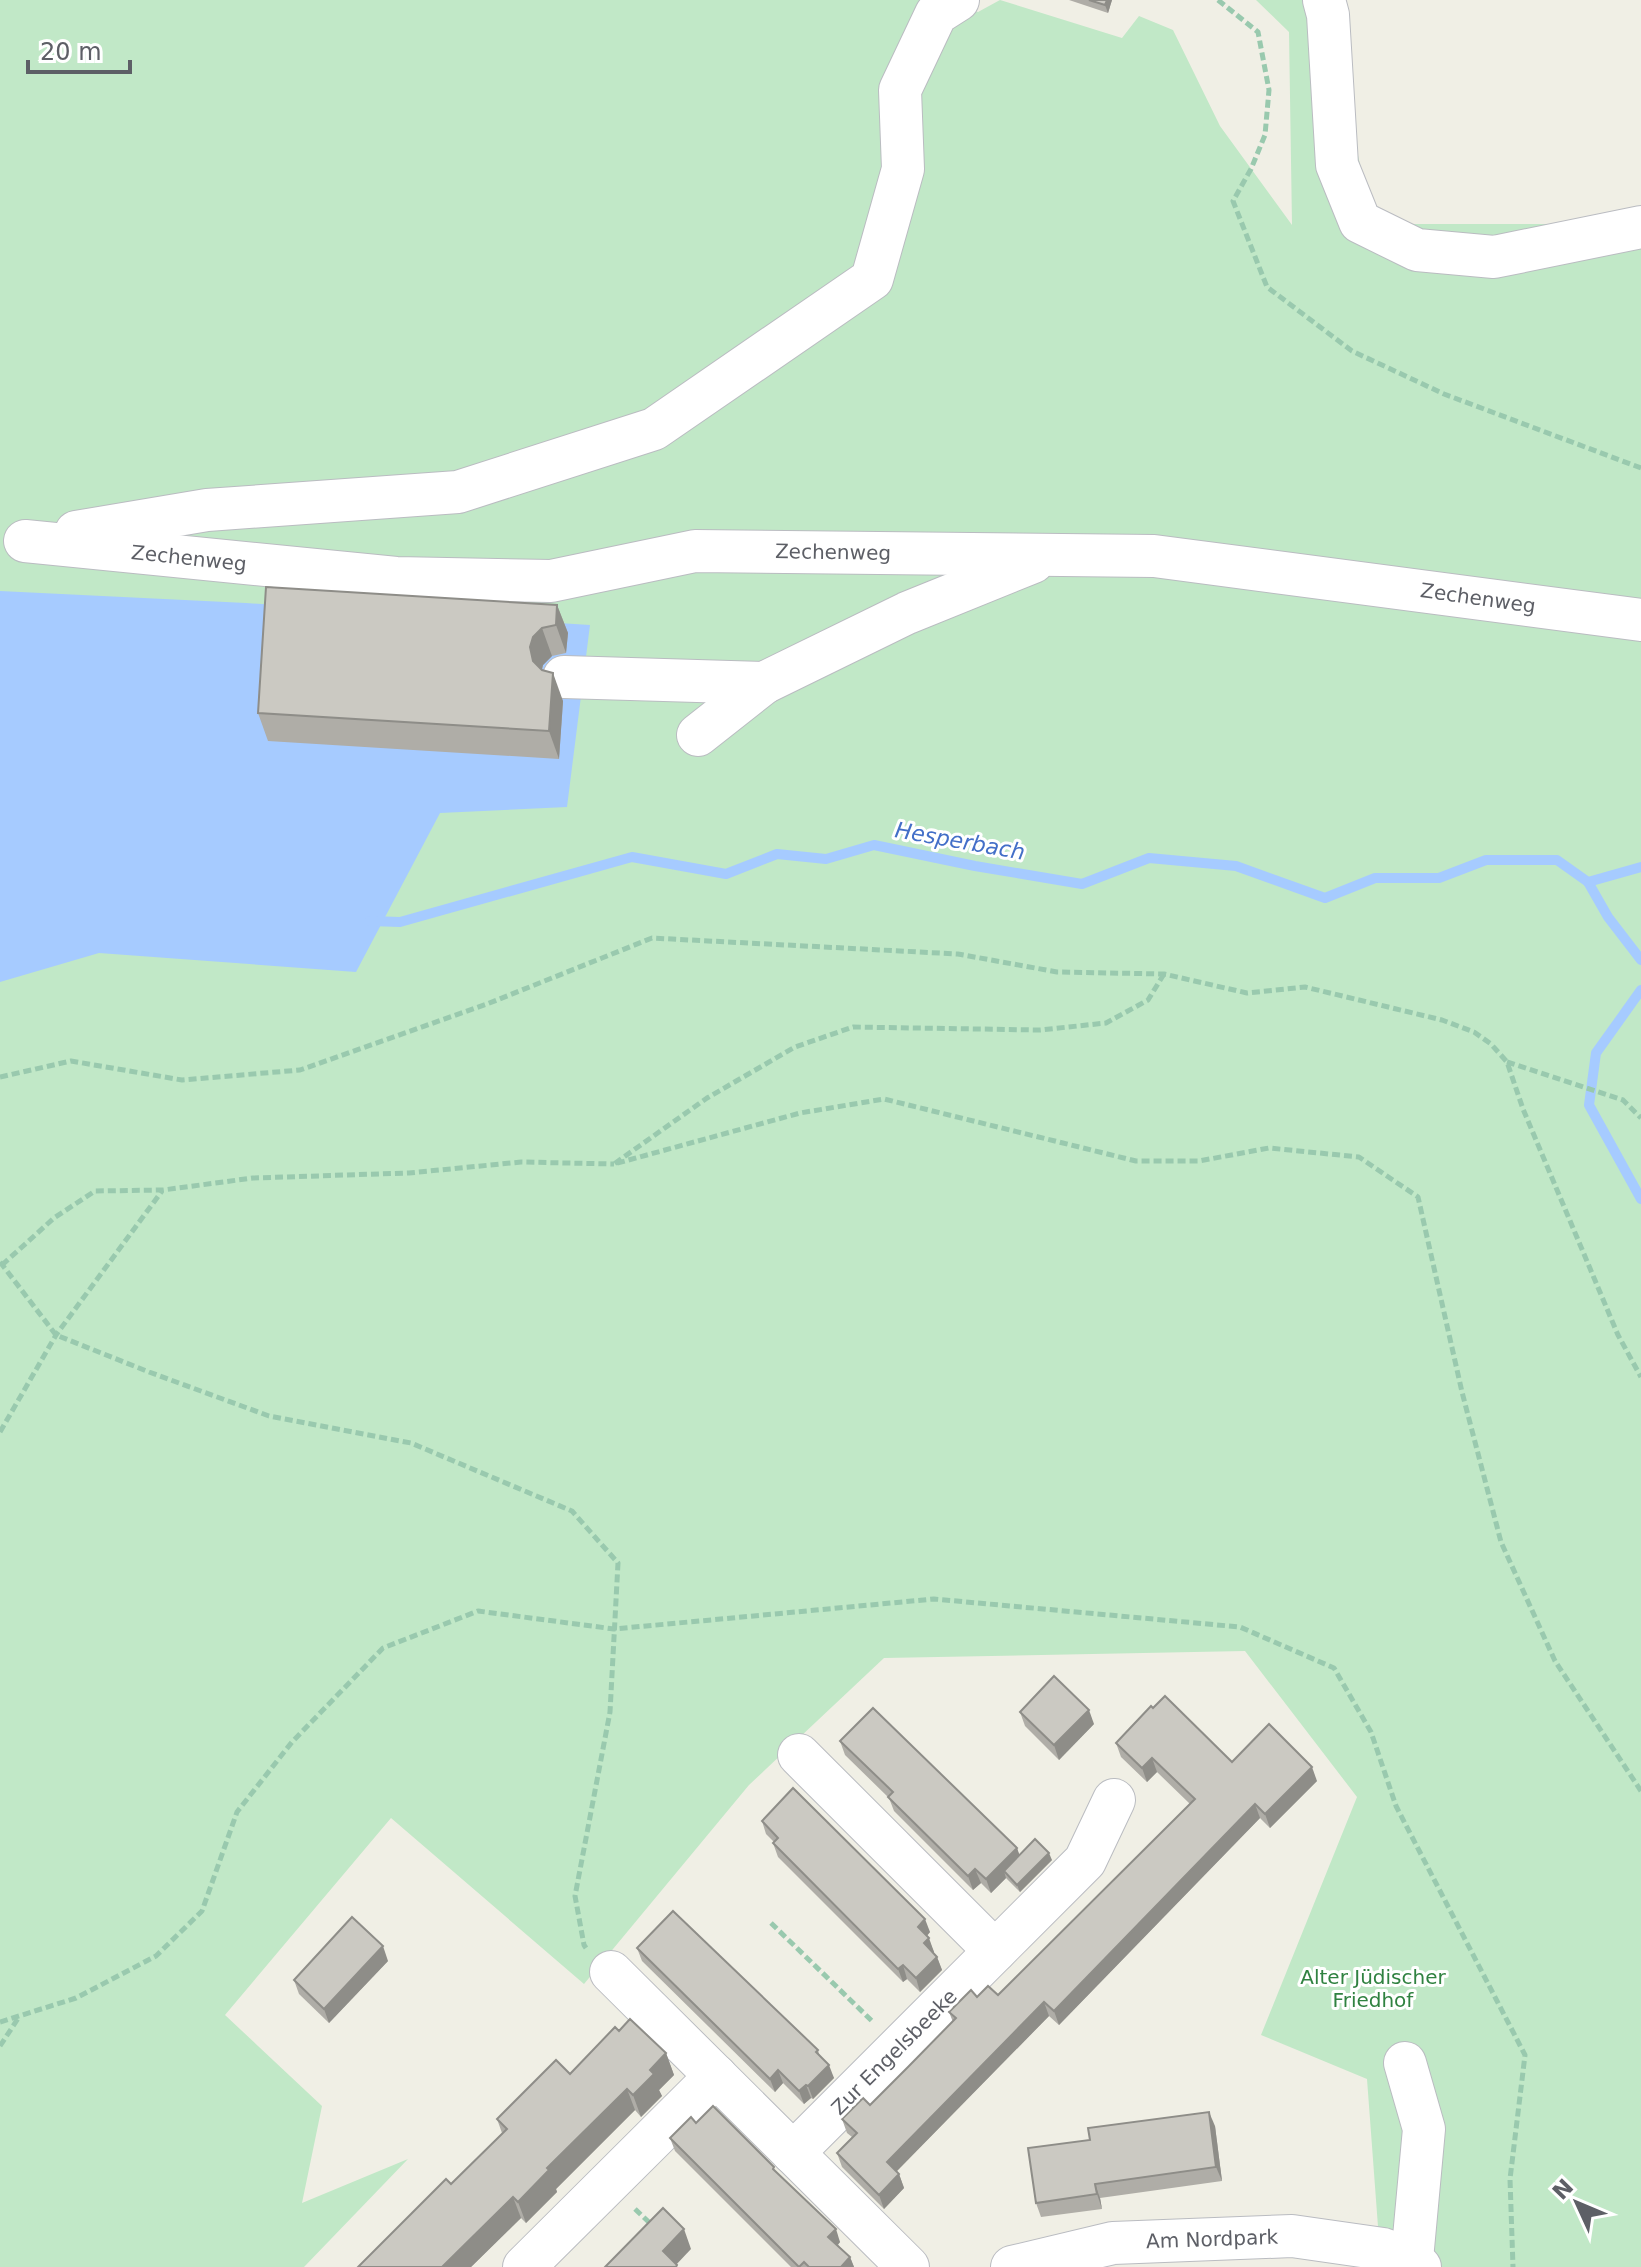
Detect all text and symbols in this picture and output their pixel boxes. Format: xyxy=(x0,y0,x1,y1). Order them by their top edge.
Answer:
scale bar xyxy=(28,24,130,74)
text: 20 m xyxy=(40,38,102,66)
street label: Zechenweg xyxy=(775,539,891,565)
street label: Zechenweg xyxy=(130,540,248,576)
street label: Zechenweg xyxy=(1419,578,1537,618)
water label: Hesperbach xyxy=(893,817,1027,865)
park label: Alter Jüdischer Friedhof xyxy=(1300,1965,1446,2012)
street label: Zur Engelsbeeke xyxy=(826,1984,962,2120)
north arrow xyxy=(1537,2163,1617,2243)
text: N xyxy=(1548,2174,1578,2205)
street label: Am Nordpark xyxy=(1146,2225,1279,2253)

